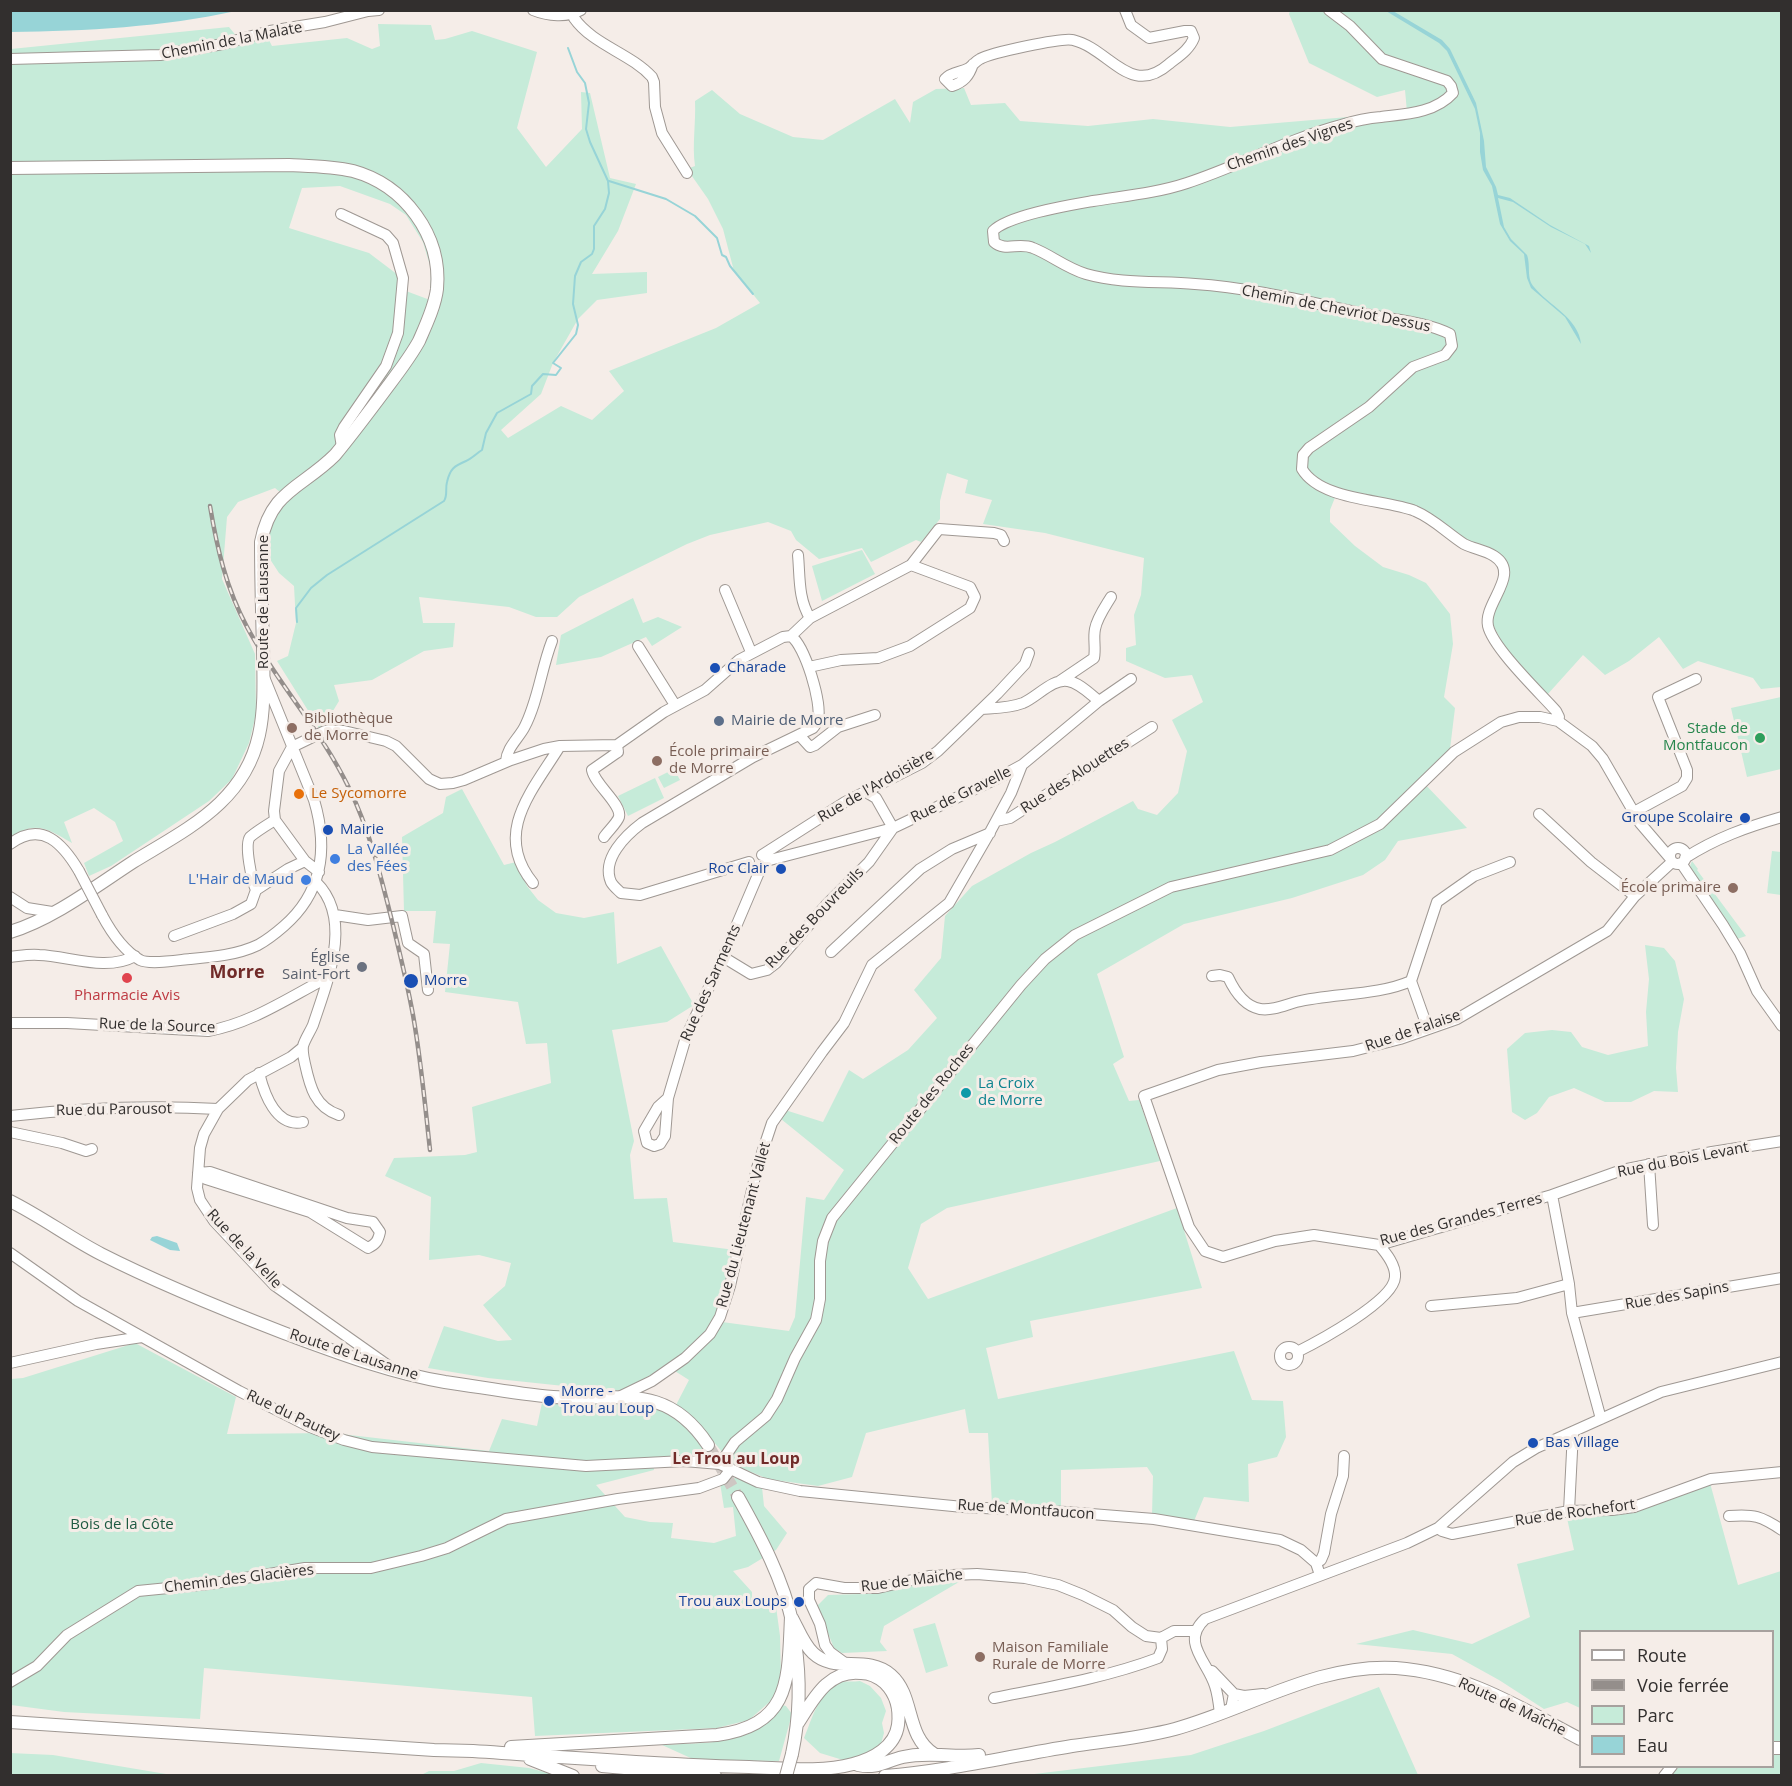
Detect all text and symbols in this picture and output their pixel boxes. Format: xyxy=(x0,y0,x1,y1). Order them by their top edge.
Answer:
street label: Chemin de la Malate xyxy=(160,19,304,63)
street label: Chemin des Vignes xyxy=(1225,115,1355,175)
street label: Chemin de Chevriot Dessus xyxy=(1240,282,1432,336)
street label: Route de Lausanne xyxy=(255,535,273,669)
place label: Charade xyxy=(727,659,786,677)
marker: Charade xyxy=(708,661,722,675)
place label: Bibliothèque de Morre xyxy=(304,710,393,745)
place label: Mairie de Morre xyxy=(731,712,844,730)
marker: Mairie de Morre xyxy=(712,714,726,728)
place label: Stade de Montfaucon xyxy=(1663,720,1748,755)
marker: Bibliothèque de Morre xyxy=(285,721,299,735)
marker: Stade de Montfaucon xyxy=(1753,731,1767,745)
street label: Rue des Alouettes xyxy=(1017,734,1133,818)
place label: École primaire de Morre xyxy=(669,743,769,778)
street label: Rue de l'Ardoisière xyxy=(815,745,937,827)
marker: École primaire de Morre xyxy=(650,754,664,768)
street label: Rue de Gravelle xyxy=(908,763,1014,827)
place label: Le Sycomorre xyxy=(311,785,407,803)
marker: Le Sycomorre xyxy=(292,787,306,801)
place label: Groupe Scolaire xyxy=(1621,809,1733,827)
marker: Groupe Scolaire xyxy=(1738,811,1752,825)
place label: Mairie xyxy=(340,821,384,839)
marker: Mairie xyxy=(321,823,335,837)
place label: La Vallée des Fées xyxy=(347,841,409,876)
marker: La Vallée des Fées xyxy=(328,852,342,866)
place label: Roc Clair xyxy=(708,860,769,878)
marker: Roc Clair xyxy=(774,862,788,876)
street label: Rue des Bouvreuils xyxy=(762,864,868,972)
place label: L'Hair de Maud xyxy=(188,871,294,889)
marker: L'Hair de Maud xyxy=(299,873,313,887)
place label: École primaire xyxy=(1621,879,1721,897)
marker: École primaire xyxy=(1726,881,1740,895)
street label: Rue des Sarments xyxy=(677,922,745,1044)
place label: Église Saint-Fort xyxy=(282,949,350,984)
marker: Église Saint-Fort xyxy=(355,960,369,974)
district label: Morre xyxy=(209,962,265,984)
marker: Pharmacie Avis xyxy=(120,971,134,985)
marker: Morre xyxy=(402,972,420,990)
place label: Morre xyxy=(424,972,467,990)
place label: Pharmacie Avis xyxy=(74,987,180,1005)
street label: Rue de Falaise xyxy=(1363,1006,1463,1056)
street label: Rue de la Source xyxy=(98,1015,216,1037)
street label: Route des Roches xyxy=(886,1040,978,1148)
place label: La Croix de Morre xyxy=(978,1075,1043,1110)
marker: La Croix de Morre xyxy=(959,1086,973,1100)
street label: Rue du Parousot xyxy=(56,1100,172,1120)
street label: Rue du Bois Levant xyxy=(1616,1138,1750,1182)
street label: Rue du Lieutenant Vallet xyxy=(713,1140,775,1310)
street label: Rue des Grandes Terres xyxy=(1378,1190,1544,1250)
street label: Rue de la Velle xyxy=(203,1206,285,1292)
street label: Rue des Sapins xyxy=(1624,1278,1730,1314)
street label: Route de Lausanne xyxy=(287,1326,421,1384)
place label: Morre - Trou au Loup xyxy=(561,1383,654,1418)
street label: Rue du Pautey xyxy=(243,1387,343,1445)
marker: Morre - Trou au Loup xyxy=(542,1394,556,1408)
place label: Bas Village xyxy=(1545,1434,1619,1452)
marker: Bas Village xyxy=(1526,1436,1540,1450)
district label: Le Trou au Loup xyxy=(672,1449,800,1469)
street label: Rue de Montfaucon xyxy=(957,1496,1095,1524)
street label: Rue de Rochefort xyxy=(1514,1496,1636,1530)
park label: Bois de la Côte xyxy=(70,1516,174,1534)
street label: Chemin des Glacières xyxy=(163,1561,315,1597)
street label: Rue de Maiche xyxy=(860,1566,964,1596)
place label: Trou aux Loups xyxy=(679,1593,787,1611)
marker: Trou aux Loups xyxy=(792,1595,806,1609)
legend xyxy=(1579,1630,1774,1768)
place label: Maison Familiale Rurale de Morre xyxy=(992,1639,1109,1674)
text: Route xyxy=(1637,1643,1687,1667)
marker: Maison Familiale Rurale de Morre xyxy=(973,1650,987,1664)
text: Voie ferrée xyxy=(1637,1673,1729,1697)
street label: Route de Maîche xyxy=(1455,1674,1569,1740)
text: Parc xyxy=(1637,1703,1674,1727)
text: Eau xyxy=(1637,1733,1668,1757)

